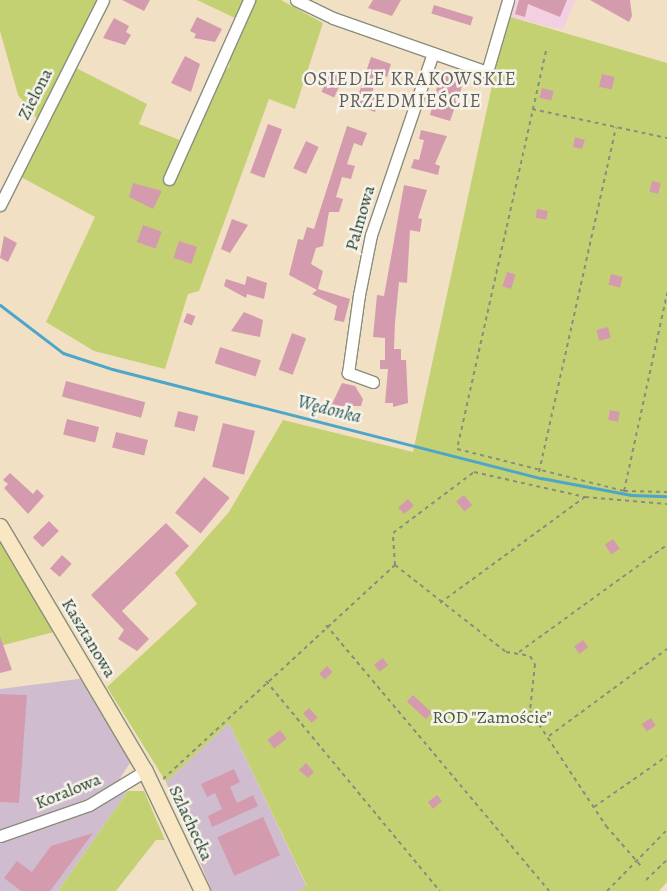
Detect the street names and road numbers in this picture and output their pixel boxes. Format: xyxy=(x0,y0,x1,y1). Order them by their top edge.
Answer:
street label: Zielona xyxy=(13,65,57,123)
street label: Palmowa xyxy=(340,183,380,253)
street label: Kasztanowa xyxy=(57,594,121,682)
street label: Koralowa xyxy=(32,768,104,814)
street label: Szlachecka xyxy=(164,782,218,864)

